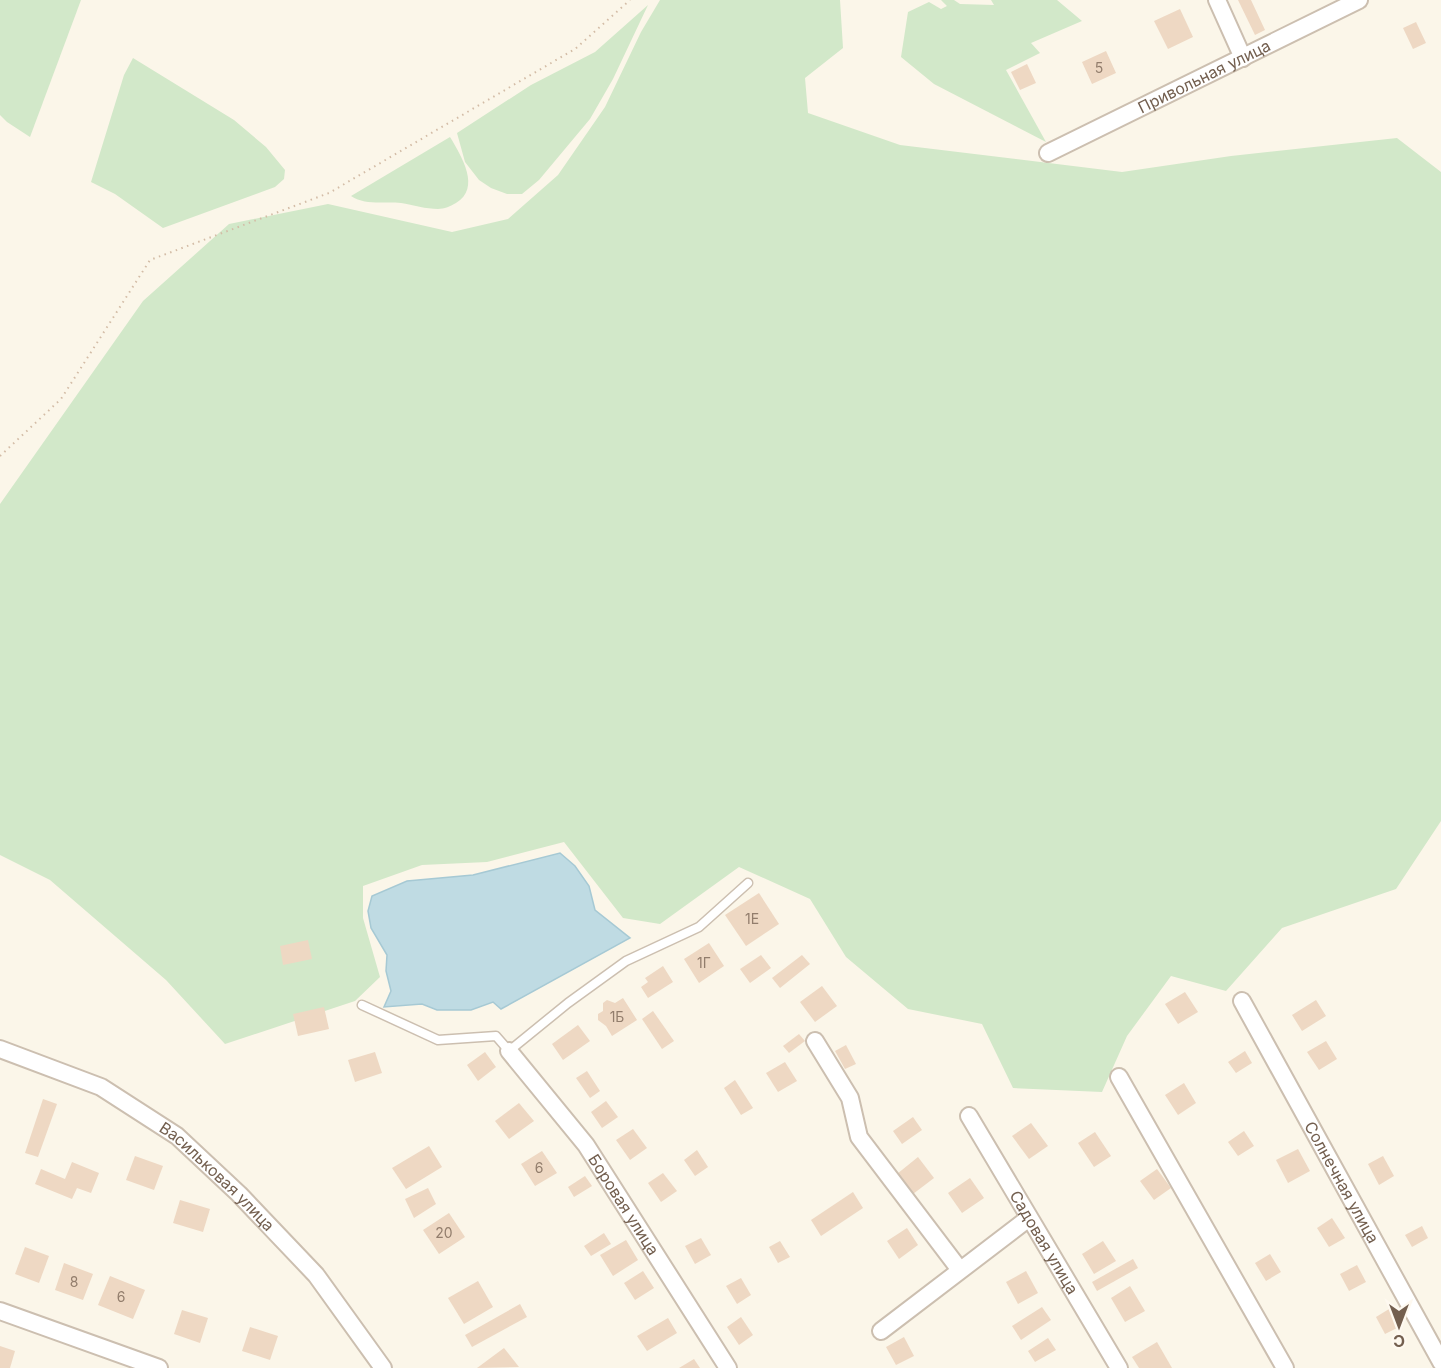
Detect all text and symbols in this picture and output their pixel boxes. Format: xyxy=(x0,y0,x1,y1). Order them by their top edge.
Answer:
street label: Привольная улица xyxy=(1135,35,1274,117)
house number: 5 xyxy=(1095,59,1103,76)
house number: 1Е xyxy=(745,910,759,927)
house number: 1Г xyxy=(697,954,711,971)
house number: 1Б xyxy=(610,1008,624,1025)
street label: Васильковая улица xyxy=(156,1117,279,1235)
street label: Солнечная улица xyxy=(1300,1118,1384,1247)
street label: Боровая улица xyxy=(584,1150,664,1259)
house number: 6 xyxy=(535,1159,543,1176)
street label: Садовая улица xyxy=(1006,1187,1083,1298)
house number: 20 xyxy=(435,1224,453,1241)
house number: 8 xyxy=(70,1273,78,1290)
house number: 6 xyxy=(117,1288,125,1305)
north arrow xyxy=(1369,1296,1429,1356)
text: С xyxy=(1393,1331,1405,1351)

